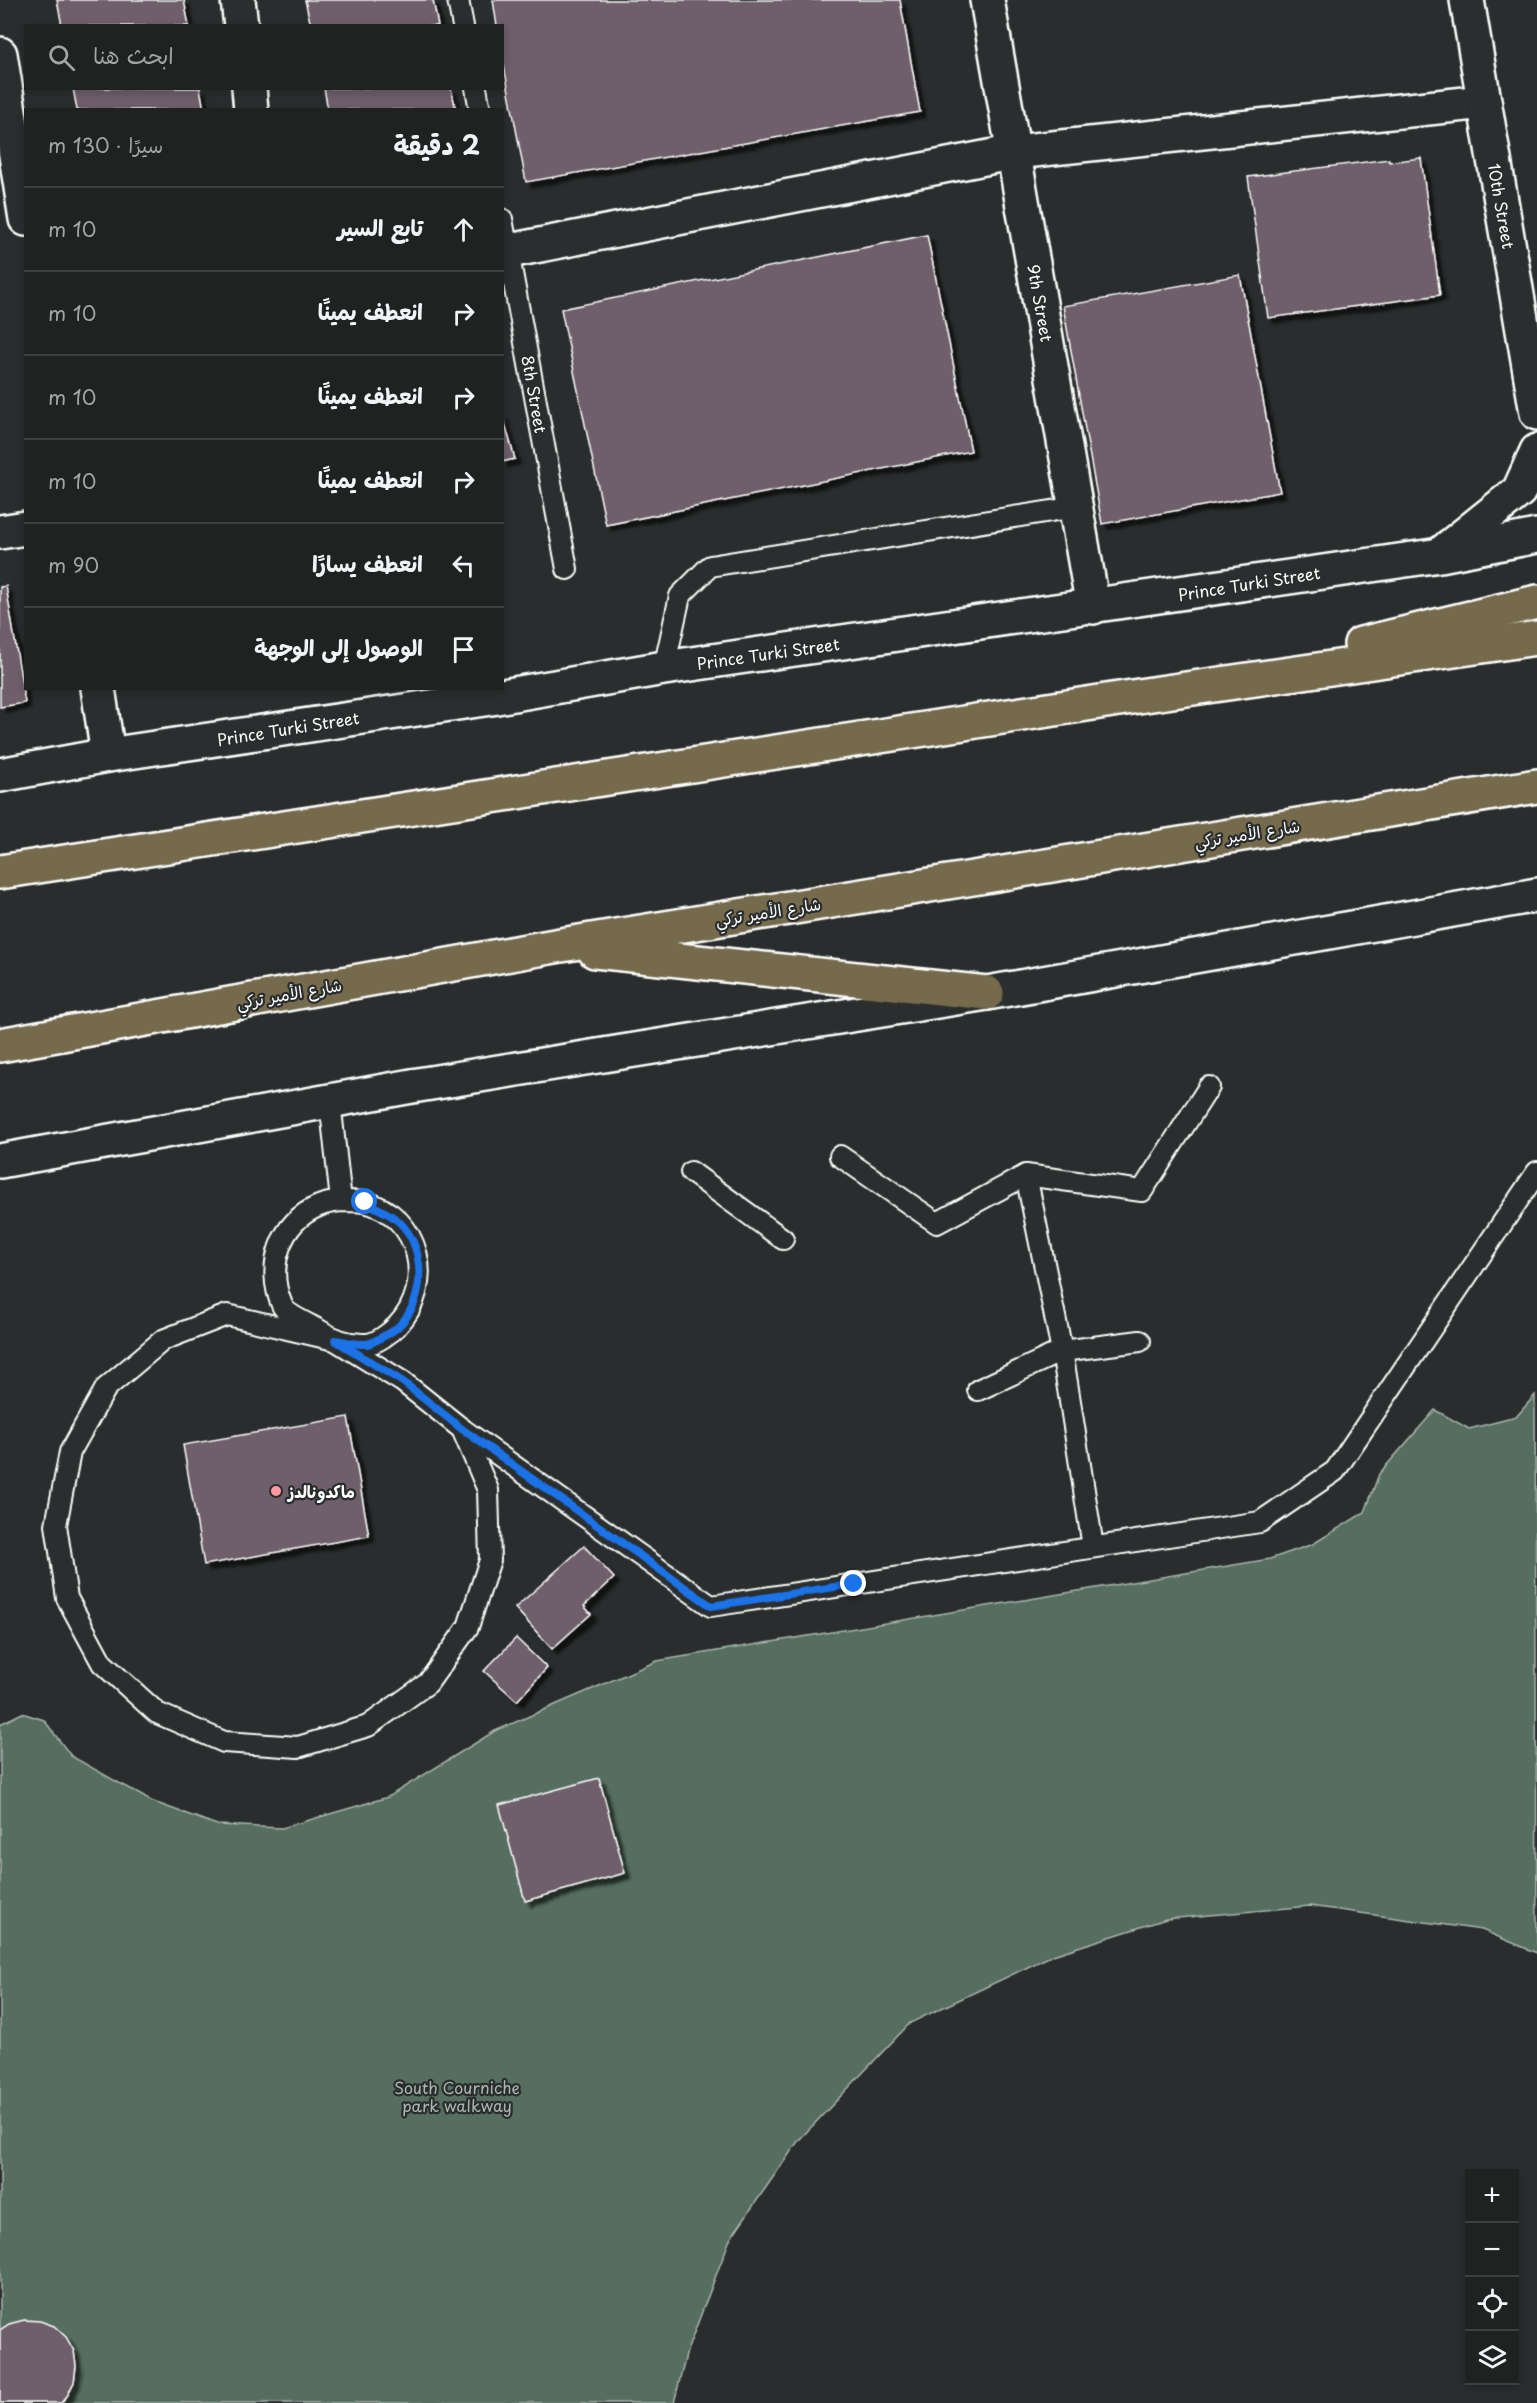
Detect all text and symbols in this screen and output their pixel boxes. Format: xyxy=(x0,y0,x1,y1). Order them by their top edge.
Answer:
search box xyxy=(24,24,504,90)
text: ابحث هنا xyxy=(93,38,174,71)
icon: search xyxy=(45,41,78,74)
text: 2 دقيقة xyxy=(393,125,480,164)
text: سيرًا · 130 m xyxy=(48,130,163,160)
street label: 10th Street xyxy=(1483,162,1521,251)
text: تابع السير xyxy=(338,210,423,243)
icon: ahead xyxy=(447,213,480,246)
text: 10 m xyxy=(48,214,96,244)
street label: 9th Street xyxy=(1022,262,1060,344)
text: انعطف يمينًا xyxy=(318,294,423,327)
icon: right xyxy=(447,297,480,330)
text: 10 m xyxy=(48,298,96,328)
street label: 8th Street xyxy=(516,353,554,435)
text: انعطف يمينًا xyxy=(318,378,423,411)
icon: right xyxy=(447,381,480,414)
text: 10 m xyxy=(48,382,96,412)
text: انعطف يمينًا xyxy=(318,462,423,495)
icon: right xyxy=(447,465,480,498)
text: 10 m xyxy=(48,466,96,496)
text: انعطف يسارًا xyxy=(312,546,423,579)
icon: left xyxy=(447,549,480,582)
text: 90 m xyxy=(48,550,99,580)
street label: Prince Turki Street xyxy=(1176,560,1322,606)
text: الوصول إلى الوجهة xyxy=(254,630,423,663)
street label: Prince Turki Street xyxy=(695,631,841,675)
icon: arrive xyxy=(447,633,480,666)
street label: Prince Turki Street xyxy=(215,705,361,751)
street label: شارع الأمير تركي xyxy=(1193,813,1302,857)
street label: شارع الأمير تركي xyxy=(714,891,823,935)
street label: شارع الأمير تركي xyxy=(234,972,344,1018)
route start xyxy=(351,1188,377,1214)
place label: ماكدونالدز xyxy=(286,1479,355,1504)
marker: ماكدونالدز xyxy=(269,1484,283,1498)
route end xyxy=(840,1570,866,1596)
park label: South Courniche park walkway xyxy=(394,2075,520,2117)
map controls xyxy=(1465,2169,1519,2385)
button: + xyxy=(1465,2169,1519,2223)
button: − xyxy=(1465,2223,1519,2277)
button: locate xyxy=(1465,2277,1519,2331)
button: layers xyxy=(1465,2331,1519,2385)

